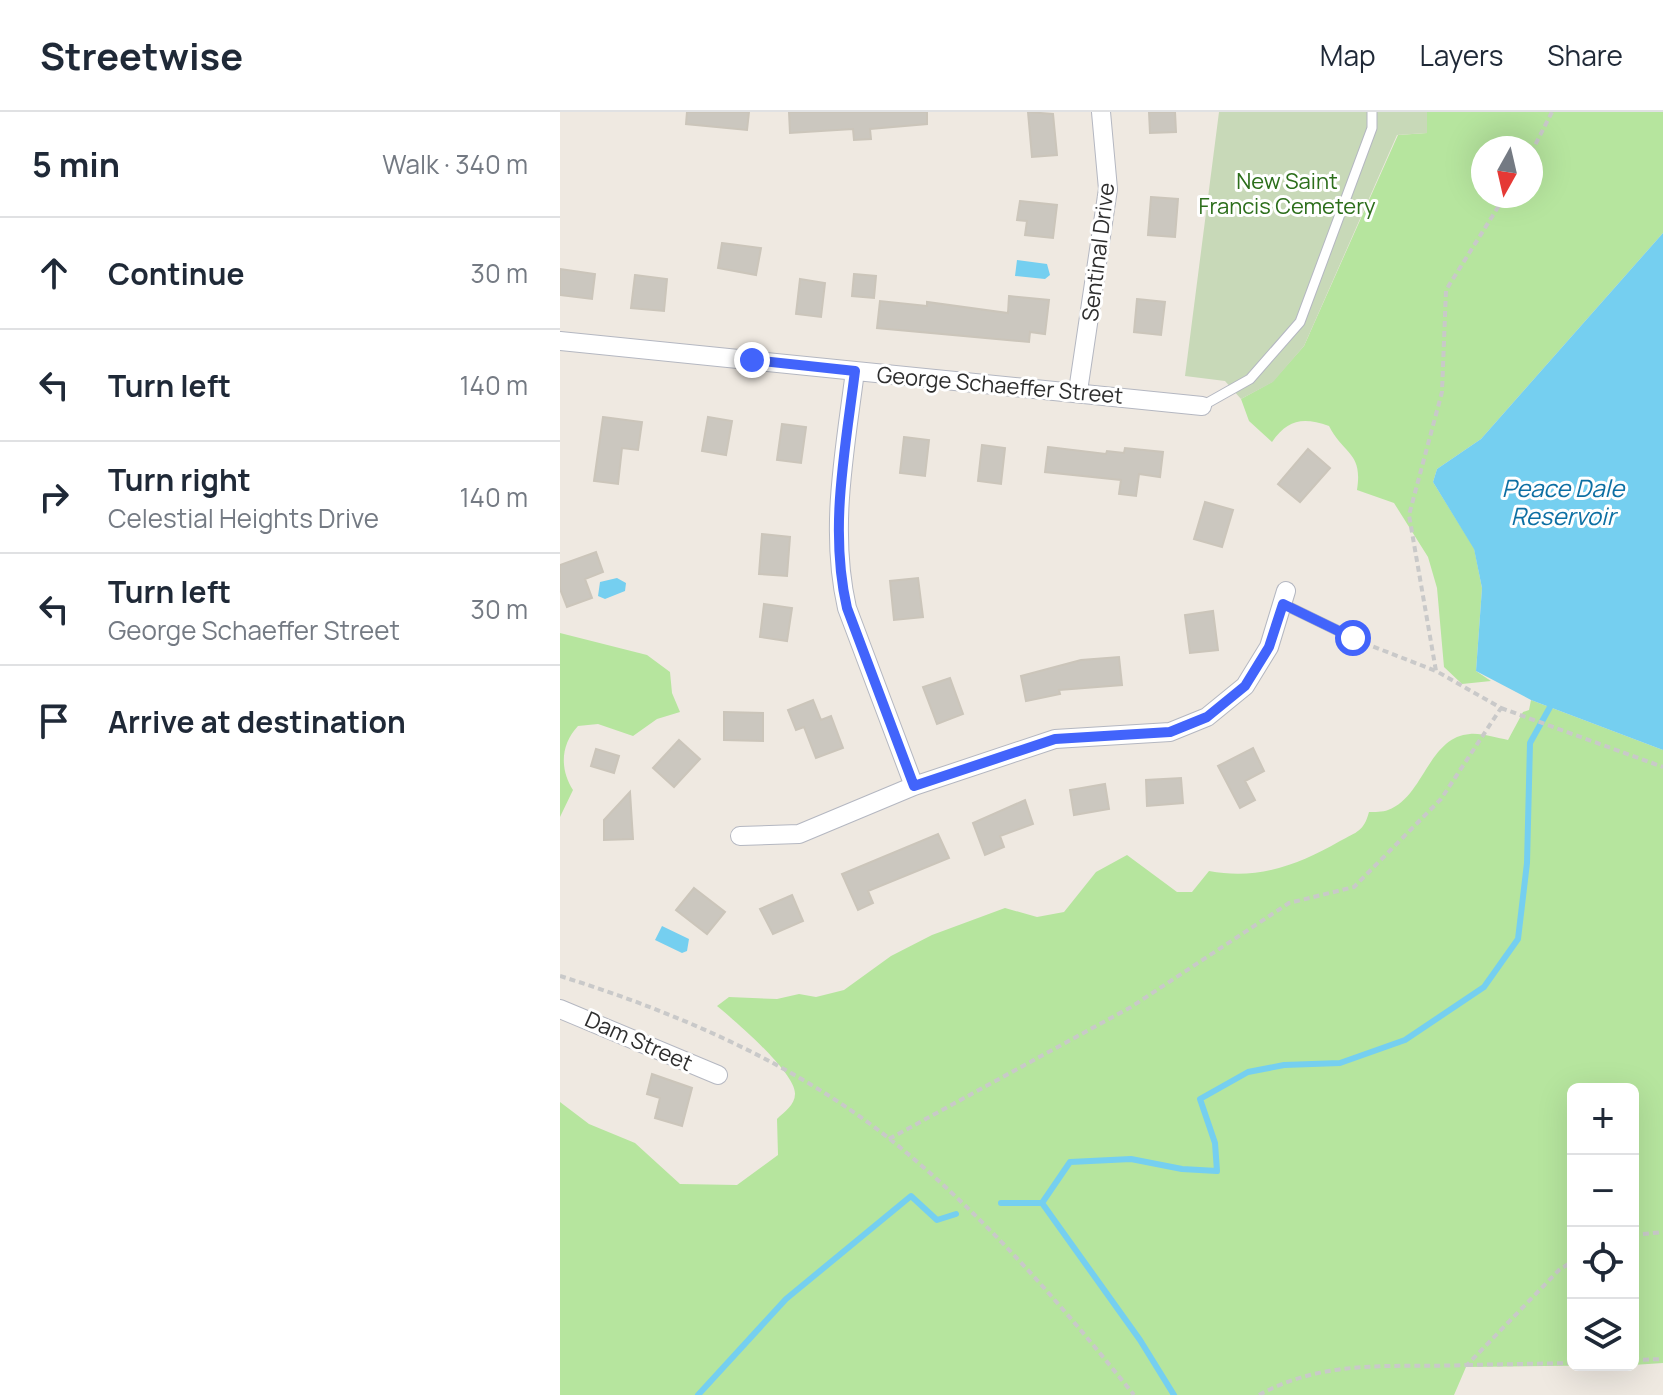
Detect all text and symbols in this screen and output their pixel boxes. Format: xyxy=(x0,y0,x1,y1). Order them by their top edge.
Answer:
text: Streetwise xyxy=(40,29,243,81)
text: Map xyxy=(1320,36,1376,74)
text: Layers xyxy=(1420,36,1503,74)
text: Share xyxy=(1547,36,1623,74)
north arrow xyxy=(1471,136,1543,208)
text: 5 min xyxy=(32,141,120,187)
text: Walk · 340 m xyxy=(382,146,528,182)
park label: New Saint Francis Cemetery xyxy=(1198,166,1376,221)
street label: Sentinal Drive xyxy=(1075,181,1121,323)
icon: ahead xyxy=(32,251,76,295)
text: Continue xyxy=(108,253,244,294)
text: 30 m xyxy=(471,255,528,291)
route end xyxy=(734,342,770,378)
street label: George Schaeffer Street xyxy=(876,359,1125,411)
icon: left xyxy=(32,363,76,407)
text: Turn left xyxy=(108,365,231,406)
text: 140 m xyxy=(459,367,528,403)
text: Turn right xyxy=(108,459,251,500)
water label: Peace Dale Reservoir xyxy=(1502,471,1626,532)
icon: right xyxy=(32,475,76,519)
text: 140 m xyxy=(459,479,528,515)
text: Celestial Heights Drive xyxy=(108,500,379,536)
text: Turn left xyxy=(108,571,231,612)
icon: left xyxy=(32,587,76,631)
text: 30 m xyxy=(471,591,528,627)
text: George Schaeffer Street xyxy=(108,612,400,648)
route start xyxy=(1335,620,1371,656)
icon: arrive xyxy=(32,699,76,743)
text: Arrive at destination xyxy=(108,701,406,742)
street label: Dam Street xyxy=(581,1004,698,1078)
map controls xyxy=(1567,1083,1639,1371)
button: + xyxy=(1567,1083,1639,1155)
button: − xyxy=(1567,1155,1639,1227)
button: locate xyxy=(1567,1227,1639,1299)
button: layers xyxy=(1567,1299,1639,1371)

